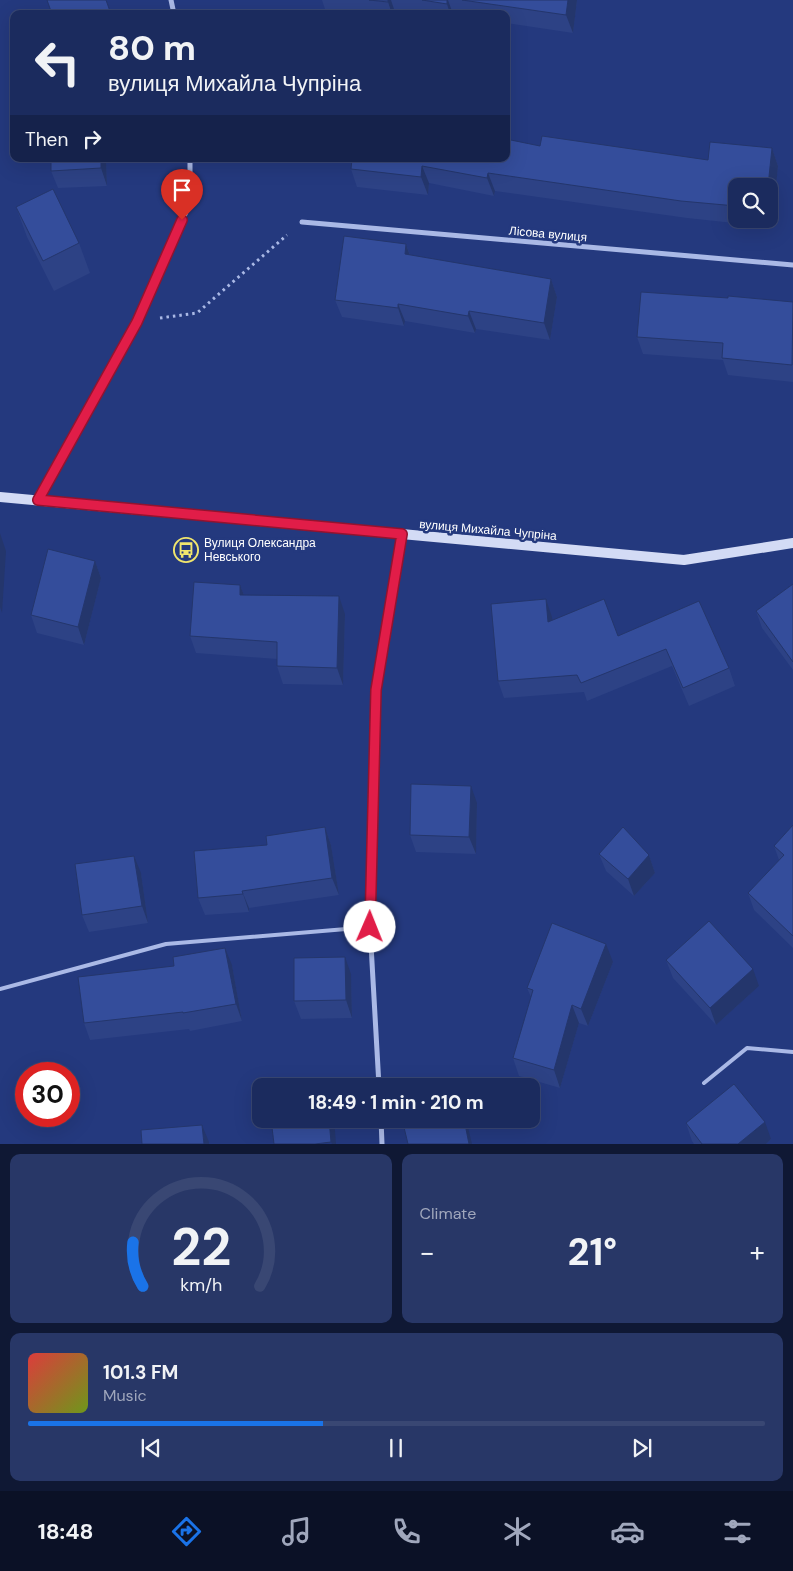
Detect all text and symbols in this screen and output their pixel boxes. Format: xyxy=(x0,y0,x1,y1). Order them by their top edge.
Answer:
text: 80 m xyxy=(108,25,196,71)
icon: left xyxy=(25,30,90,95)
text: вулиця Михайла Чупріна xyxy=(108,69,361,98)
icon: right xyxy=(78,125,106,153)
text: Then xyxy=(25,127,68,152)
pin xyxy=(161,169,203,220)
icon: arrive xyxy=(168,176,196,204)
map controls xyxy=(728,178,778,228)
button: search xyxy=(728,178,778,228)
street label: Лісова вулиця xyxy=(508,223,588,245)
street label: вулиця Михайла Чупріна xyxy=(419,516,558,544)
place label: Вулиця Олександра Невського xyxy=(204,535,316,565)
bus stop icon: Вулиця Олександра Невського xyxy=(173,537,199,563)
position arrow xyxy=(343,900,395,952)
speed limit sign: 30 xyxy=(15,1062,80,1127)
text: 18:49 · 1 min · 210 m xyxy=(308,1090,484,1115)
text: Climate xyxy=(420,1203,476,1224)
text: 22 xyxy=(171,1213,231,1281)
text: 21° xyxy=(567,1227,617,1277)
text: − xyxy=(420,1234,435,1271)
text: + xyxy=(750,1234,765,1271)
text: km/h xyxy=(180,1273,222,1297)
text: 101.3 FM xyxy=(103,1360,178,1385)
text: Music xyxy=(103,1385,147,1406)
icon: previous xyxy=(137,1434,165,1462)
icon: pause xyxy=(382,1434,410,1462)
icon: next xyxy=(628,1434,656,1462)
icon: directions xyxy=(169,1514,204,1549)
icon: music xyxy=(279,1514,314,1549)
icon: phone xyxy=(389,1514,424,1549)
icon: climate xyxy=(500,1514,535,1549)
icon: car xyxy=(610,1514,645,1549)
icon: filters xyxy=(720,1514,755,1549)
text: 18:48 xyxy=(38,1517,93,1546)

